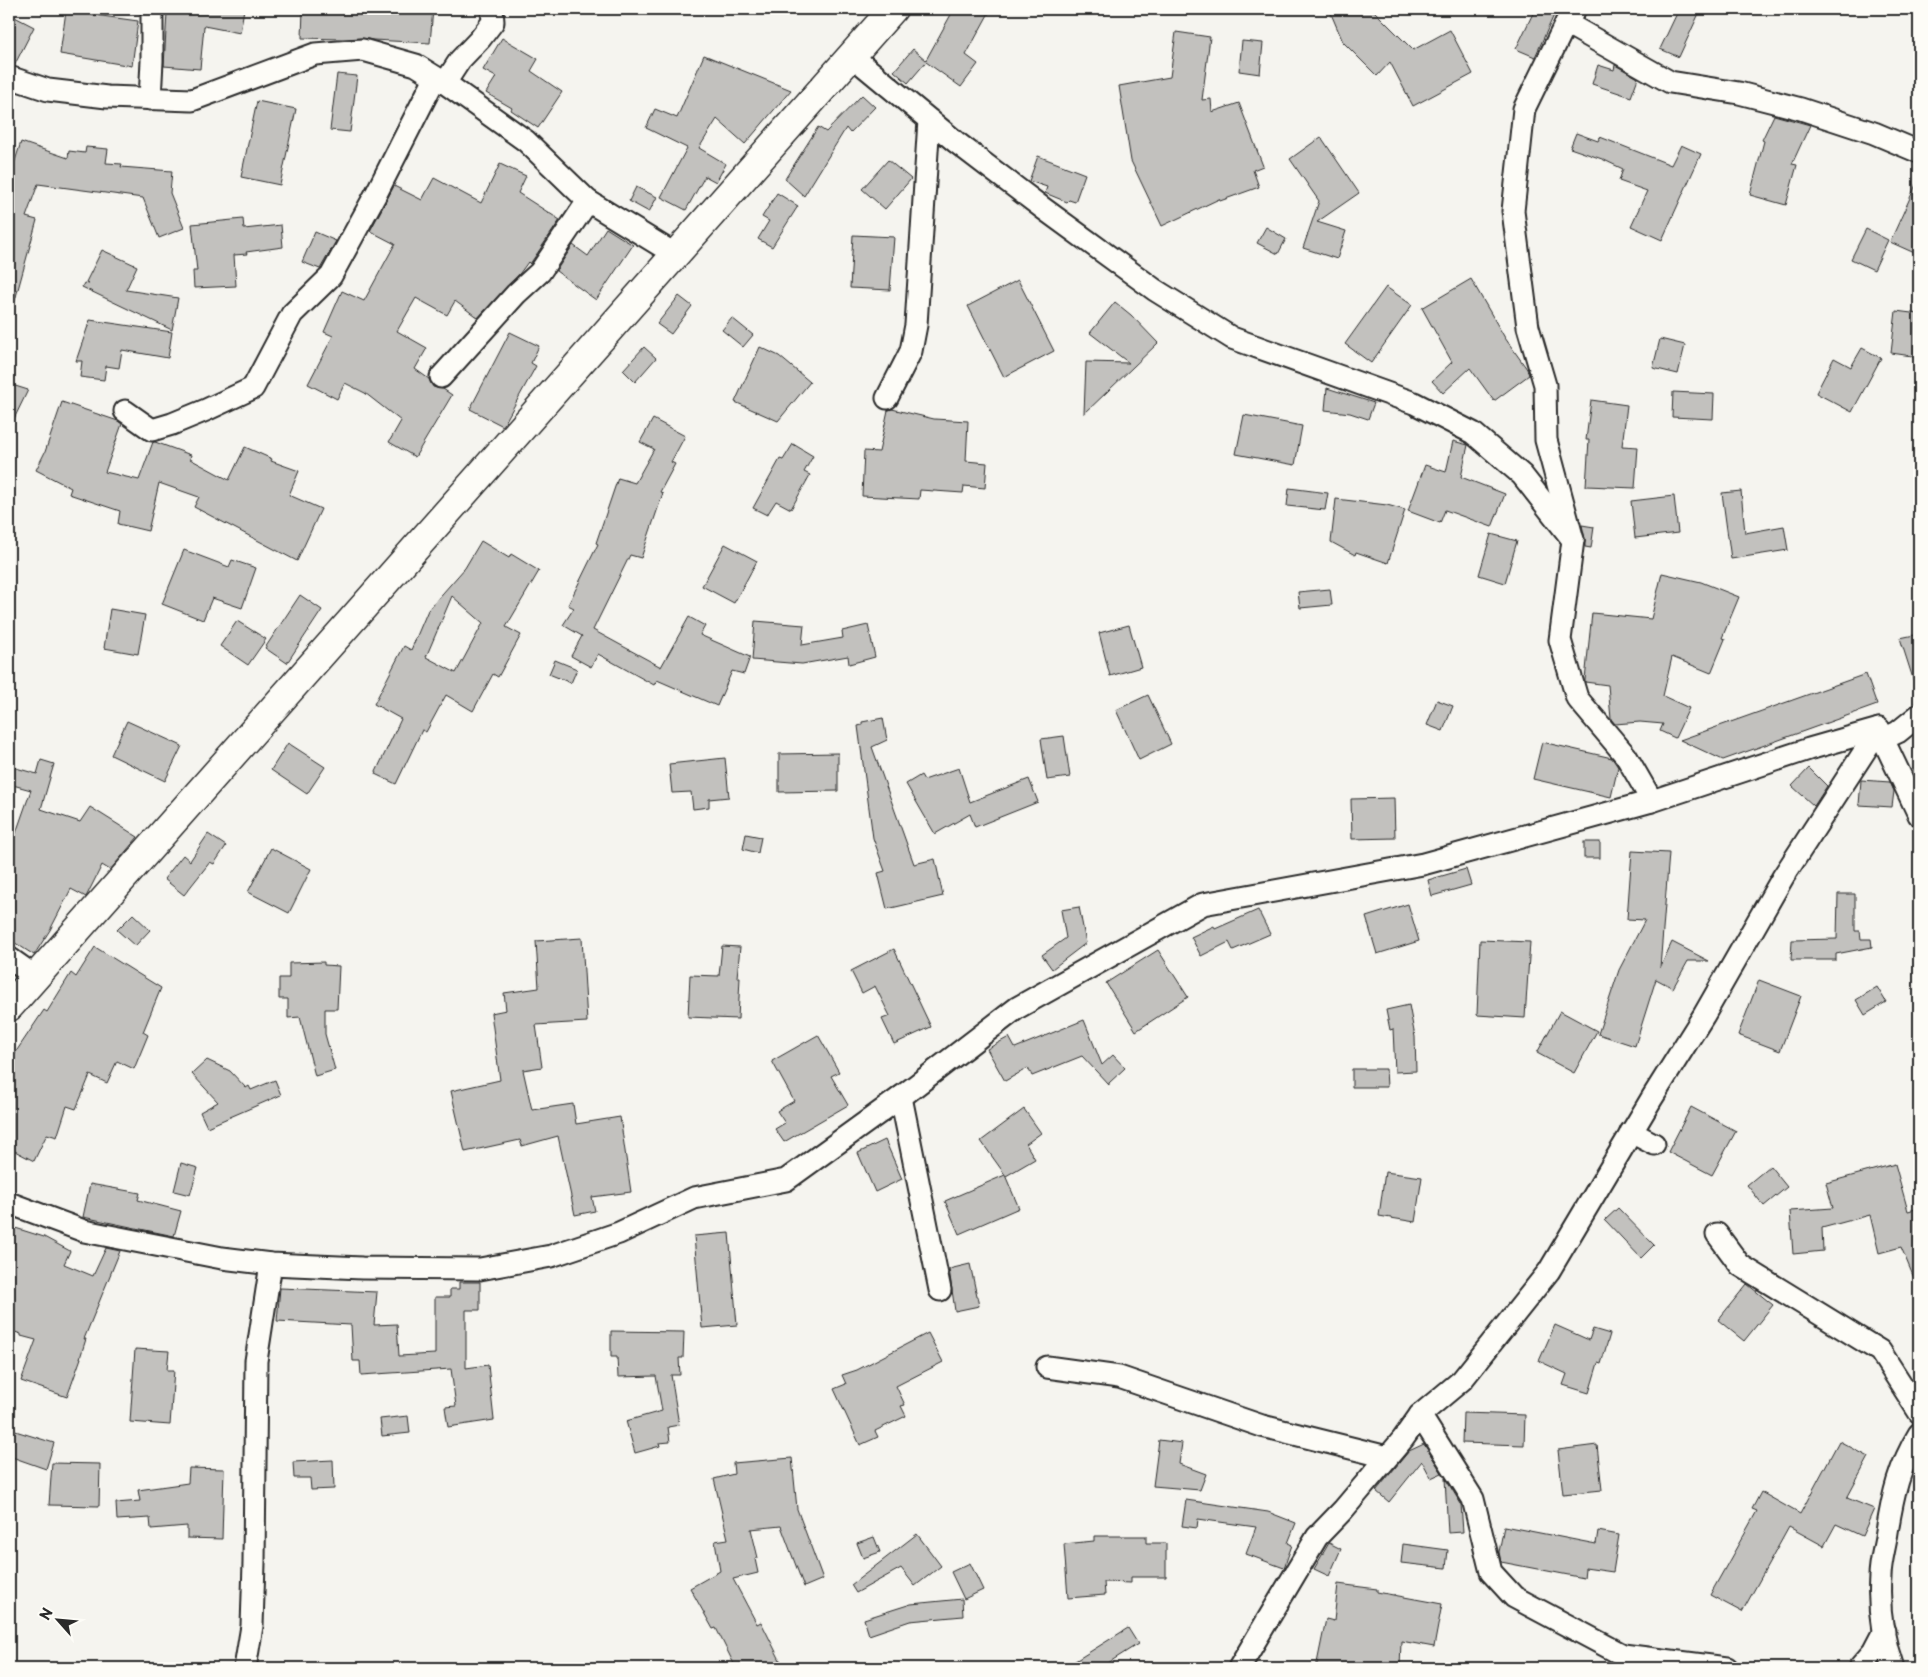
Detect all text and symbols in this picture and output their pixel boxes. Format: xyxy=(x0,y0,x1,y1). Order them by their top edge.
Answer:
north arrow xyxy=(32,1594,82,1644)
text: N xyxy=(34,1604,58,1624)

